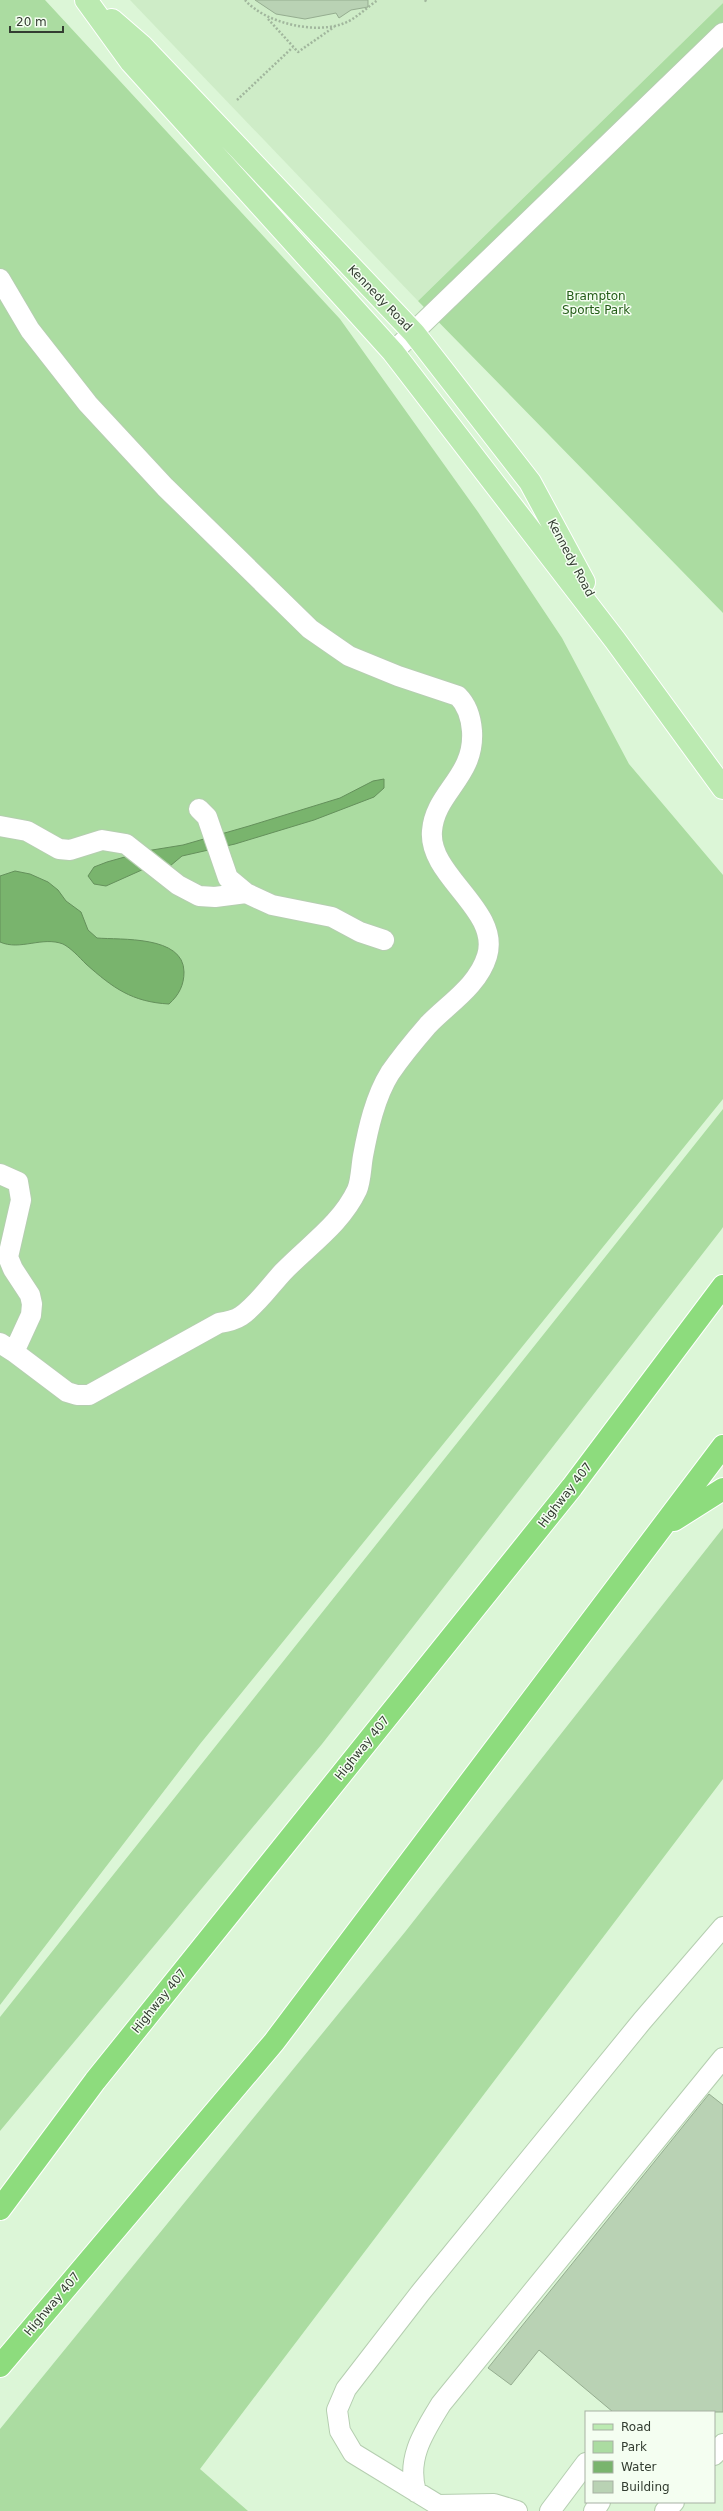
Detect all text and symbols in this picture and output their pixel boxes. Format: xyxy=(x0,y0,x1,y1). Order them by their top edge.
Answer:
scale bar xyxy=(10,8,63,34)
text: 20 m xyxy=(16,15,47,29)
street label: Kennedy Road xyxy=(345,262,415,334)
park label: Brampton Sports Park xyxy=(562,289,630,317)
street label: Kennedy Road xyxy=(545,517,597,599)
street label: Highway 407 xyxy=(535,1460,595,1530)
street label: Highway 407 xyxy=(332,1713,392,1783)
street label: Highway 407 xyxy=(129,1966,189,2036)
street label: Highway 407 xyxy=(21,2269,83,2339)
legend xyxy=(585,2411,715,2503)
text: Road xyxy=(621,2420,651,2434)
text: Park xyxy=(621,2440,647,2454)
text: Water xyxy=(621,2460,657,2474)
text: Building xyxy=(621,2480,670,2494)

